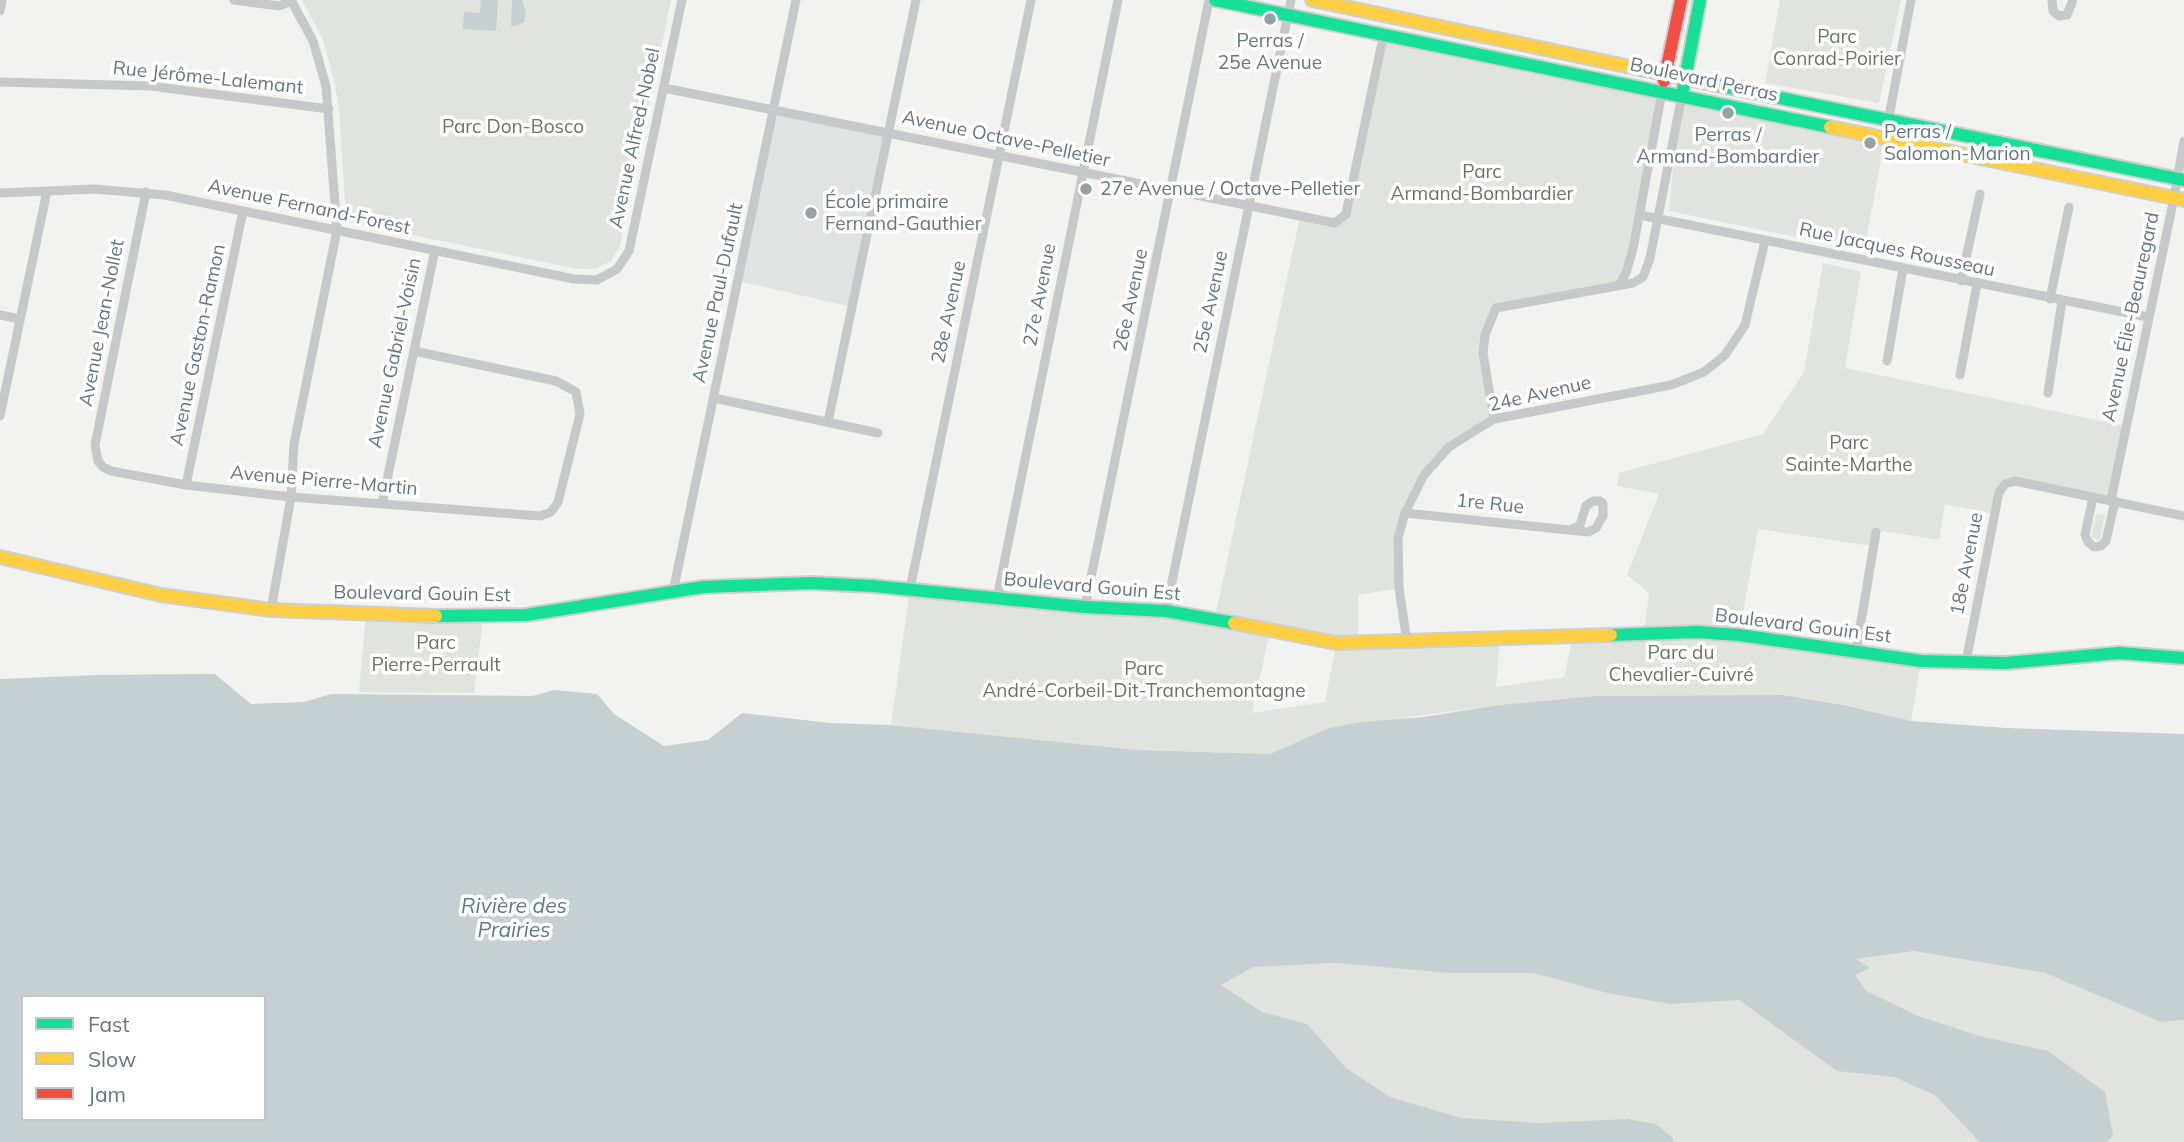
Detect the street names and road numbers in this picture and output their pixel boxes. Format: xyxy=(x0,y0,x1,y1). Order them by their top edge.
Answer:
street label: Avenue Alfred-Nobel xyxy=(605,46,665,230)
street label: Boulevard Perras xyxy=(1628,53,1780,107)
street label: Rue Jérôme-Lalemant xyxy=(112,57,304,99)
street label: Avenue Octave-Pelletier xyxy=(900,106,1112,172)
street label: Avenue Fernand-Forest xyxy=(206,174,412,240)
street label: Avenue Paul-Dufault xyxy=(688,201,748,385)
street label: Avenue Élie-Beauregard xyxy=(2098,210,2164,424)
street label: Rue Jacques Rousseau xyxy=(1797,218,1997,282)
street label: Avenue Jean-Nollet xyxy=(75,238,129,408)
street label: Avenue Gaston-Ramon xyxy=(165,242,231,448)
street label: 27e Avenue xyxy=(1019,242,1061,348)
street label: 26e Avenue xyxy=(1109,247,1153,353)
street label: 25e Avenue xyxy=(1189,249,1233,355)
street label: Avenue Gabriel-Voisin xyxy=(364,256,426,450)
street label: 28e Avenue xyxy=(927,259,971,365)
street label: 24e Avenue xyxy=(1487,371,1593,417)
street label: Avenue Pierre-Martin xyxy=(229,461,419,501)
street label: 1re Rue xyxy=(1455,489,1525,519)
street label: 18e Avenue xyxy=(1946,511,1988,617)
street label: Boulevard Gouin Est xyxy=(1003,568,1181,606)
street label: Boulevard Gouin Est xyxy=(333,581,511,607)
street label: Boulevard Gouin Est xyxy=(1714,604,1892,648)

